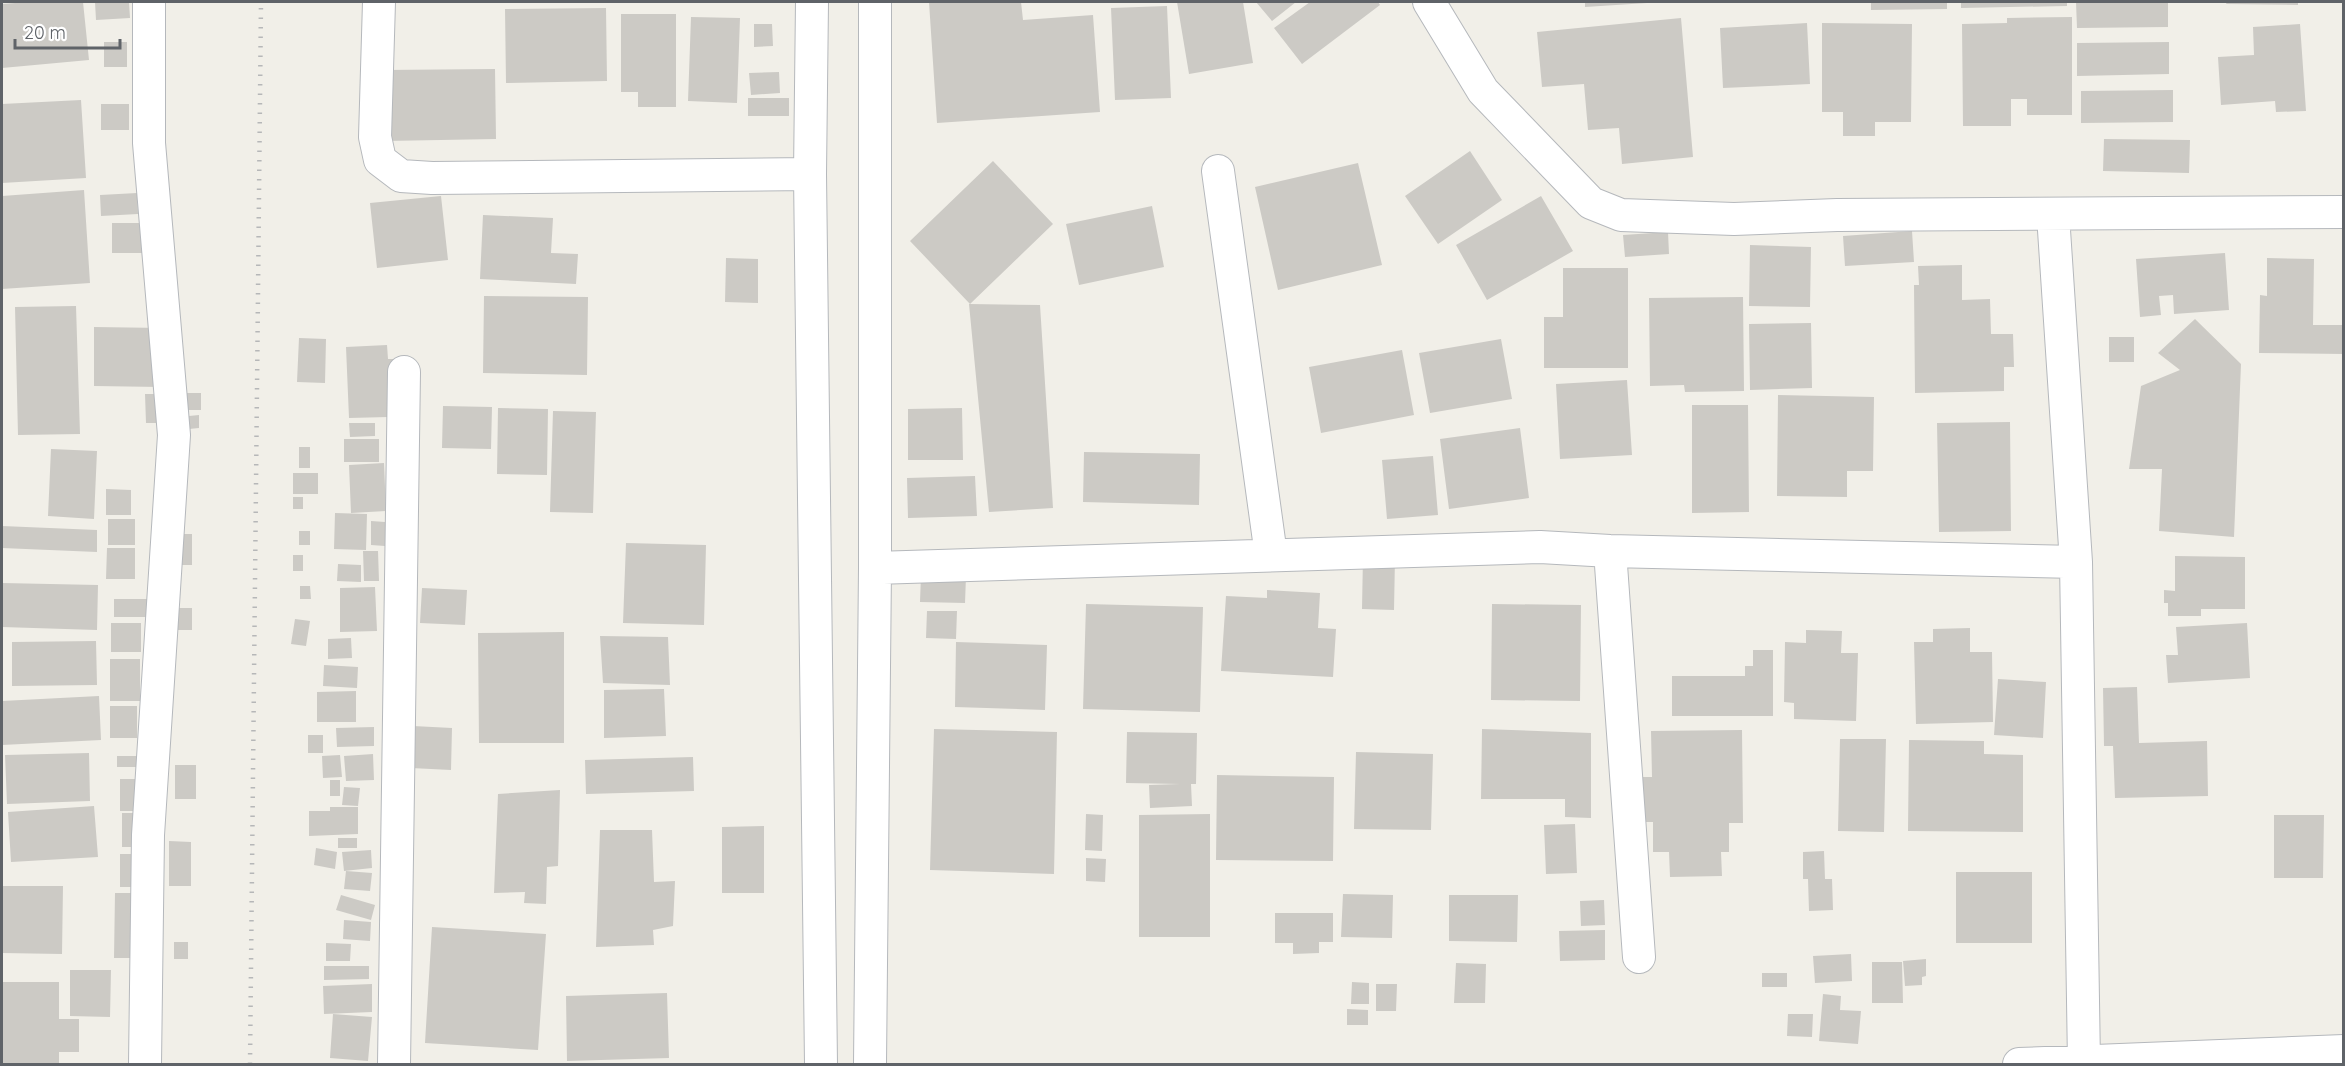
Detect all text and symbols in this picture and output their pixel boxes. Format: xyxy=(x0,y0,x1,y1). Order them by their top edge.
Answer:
scale bar xyxy=(15,12,120,50)
text: 20 m xyxy=(24,21,66,44)

